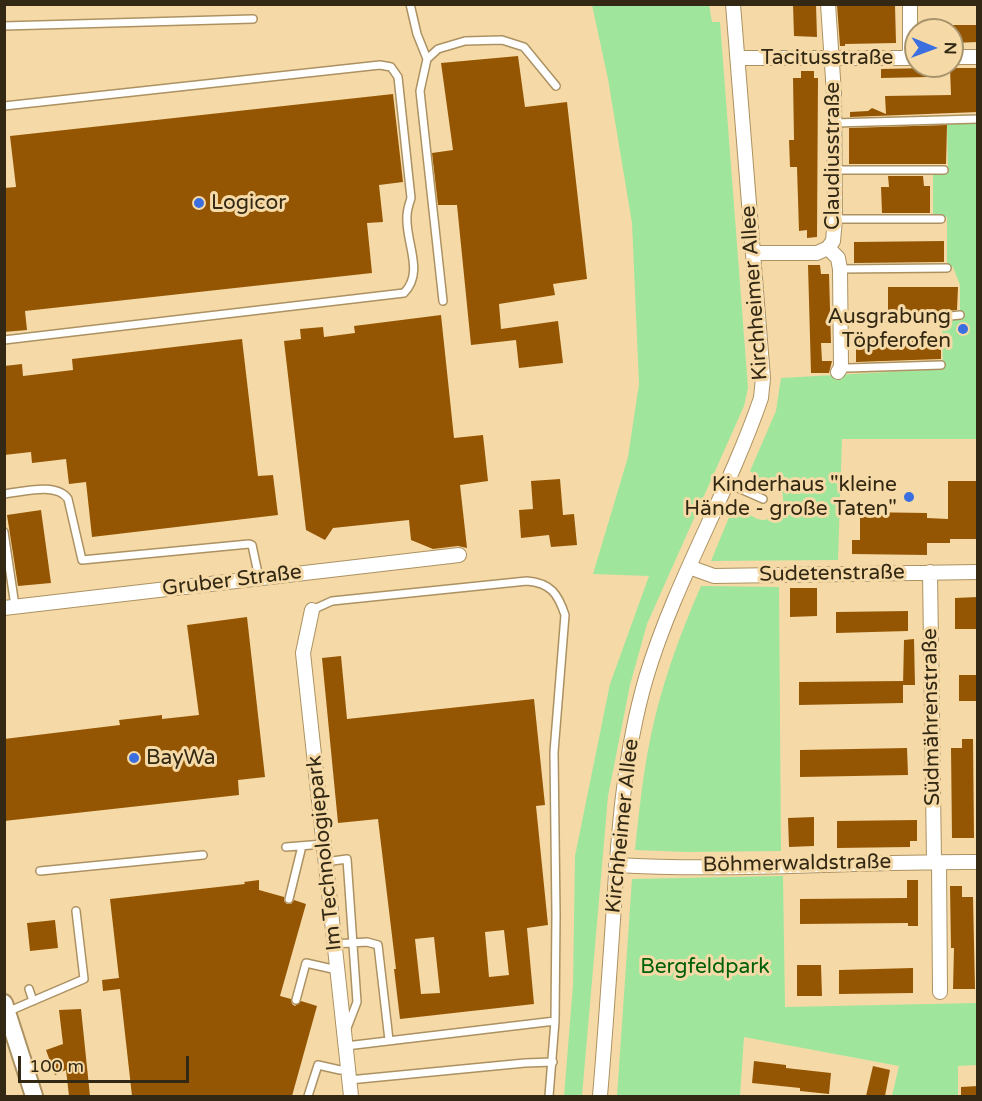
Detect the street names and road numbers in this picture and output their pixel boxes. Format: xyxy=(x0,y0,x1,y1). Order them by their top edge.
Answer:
street label: Tacitusstraße xyxy=(761,45,893,71)
street label: Claudiusstraße xyxy=(820,82,846,230)
street label: Kirchheimer Allee xyxy=(736,205,774,381)
street label: Gruber Straße xyxy=(161,560,303,602)
street label: Sudetenstraße xyxy=(759,560,905,588)
street label: Südmährenstraße xyxy=(918,628,946,806)
street label: Kirchheimer Allee xyxy=(601,737,645,915)
street label: Im Technologiepark xyxy=(302,754,348,952)
street label: Böhmerwaldstraße xyxy=(703,850,891,878)

